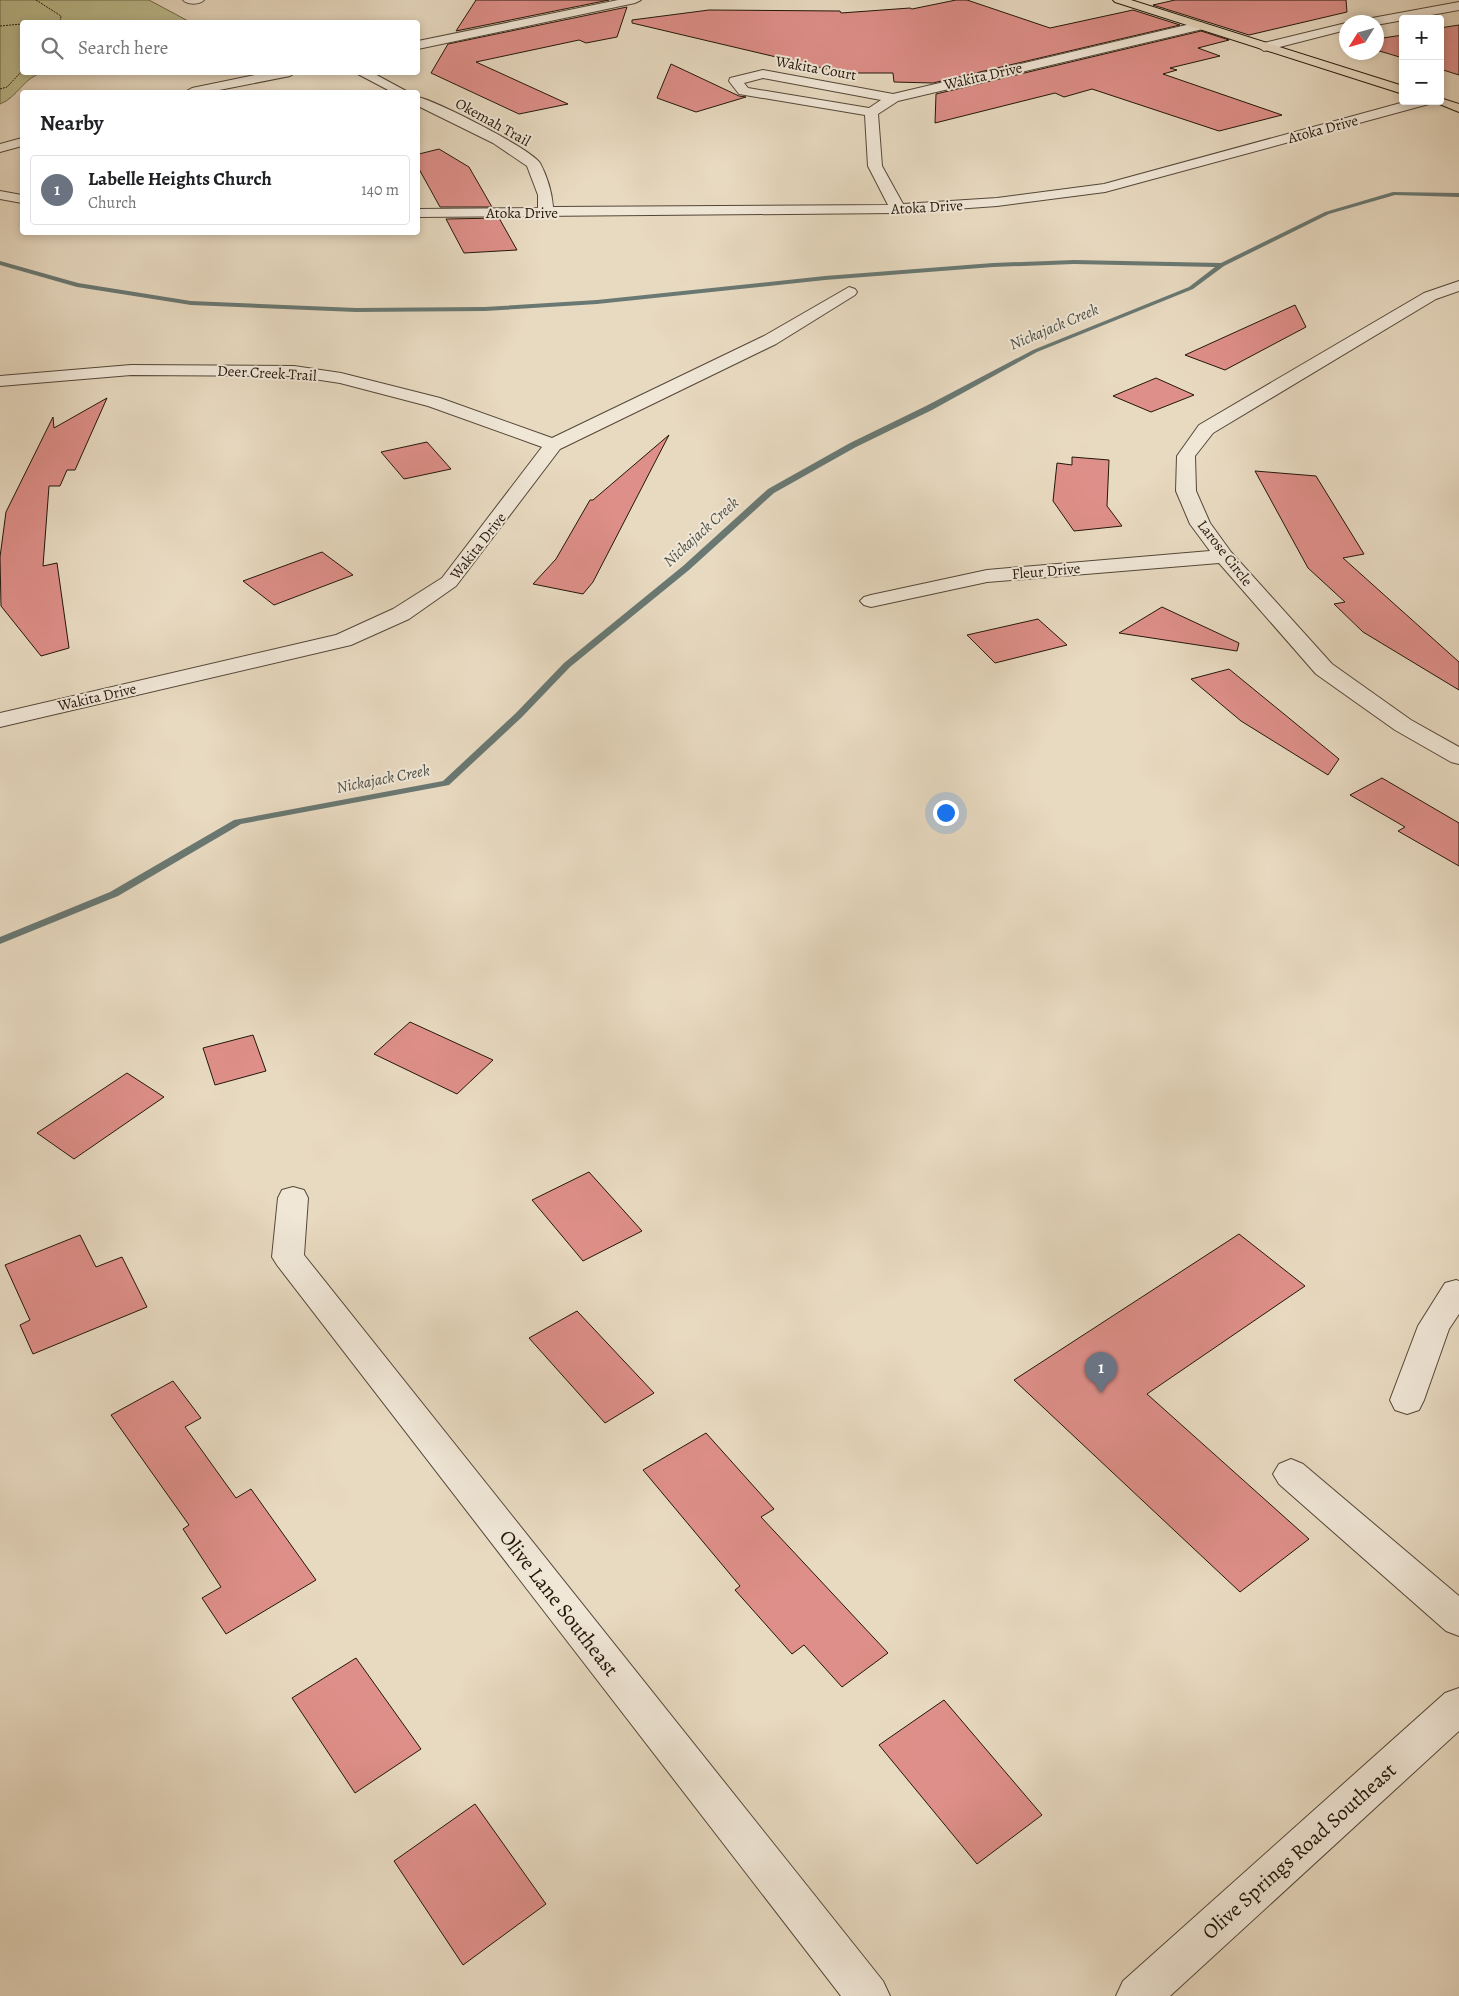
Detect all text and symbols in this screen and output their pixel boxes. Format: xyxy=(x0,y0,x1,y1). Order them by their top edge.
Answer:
north arrow xyxy=(1339,15,1384,60)
map controls xyxy=(1399,15,1444,105)
button: + xyxy=(1399,15,1444,60)
search box xyxy=(20,20,420,75)
icon: search xyxy=(38,34,66,62)
text: Search here xyxy=(78,35,168,61)
street label: Wakita Court xyxy=(773,51,858,85)
street label: Wakita Drive xyxy=(941,57,1025,95)
button: − xyxy=(1399,60,1444,105)
street label: Okemah Trail xyxy=(452,93,534,151)
text: Nearby xyxy=(40,109,103,137)
street label: Atoka Drive xyxy=(1285,110,1361,148)
text: Labelle Heights Church xyxy=(88,166,272,192)
text: 1 xyxy=(54,179,60,201)
text: 140 m xyxy=(361,179,399,201)
text: Church xyxy=(88,192,137,214)
street label: Atoka Drive xyxy=(890,195,964,219)
street label: Atoka Drive xyxy=(485,203,558,223)
water label: Nickajack Creek xyxy=(1006,298,1102,356)
street label: Deer Creek Trail xyxy=(217,360,318,386)
water label: Nickajack Creek xyxy=(658,492,744,572)
street label: Wakita Drive xyxy=(445,508,511,584)
street label: Larose Circle xyxy=(1193,516,1257,591)
street label: Fleur Drive xyxy=(1011,558,1081,584)
street label: Wakita Drive xyxy=(55,678,139,716)
water label: Nickajack Creek xyxy=(334,759,432,799)
your location xyxy=(933,800,959,826)
pin: 1 xyxy=(1085,1352,1117,1393)
street label: Olive Lane Southeast xyxy=(493,1524,625,1682)
street label: Olive Springs Road Southeast xyxy=(1196,1756,1402,1946)

